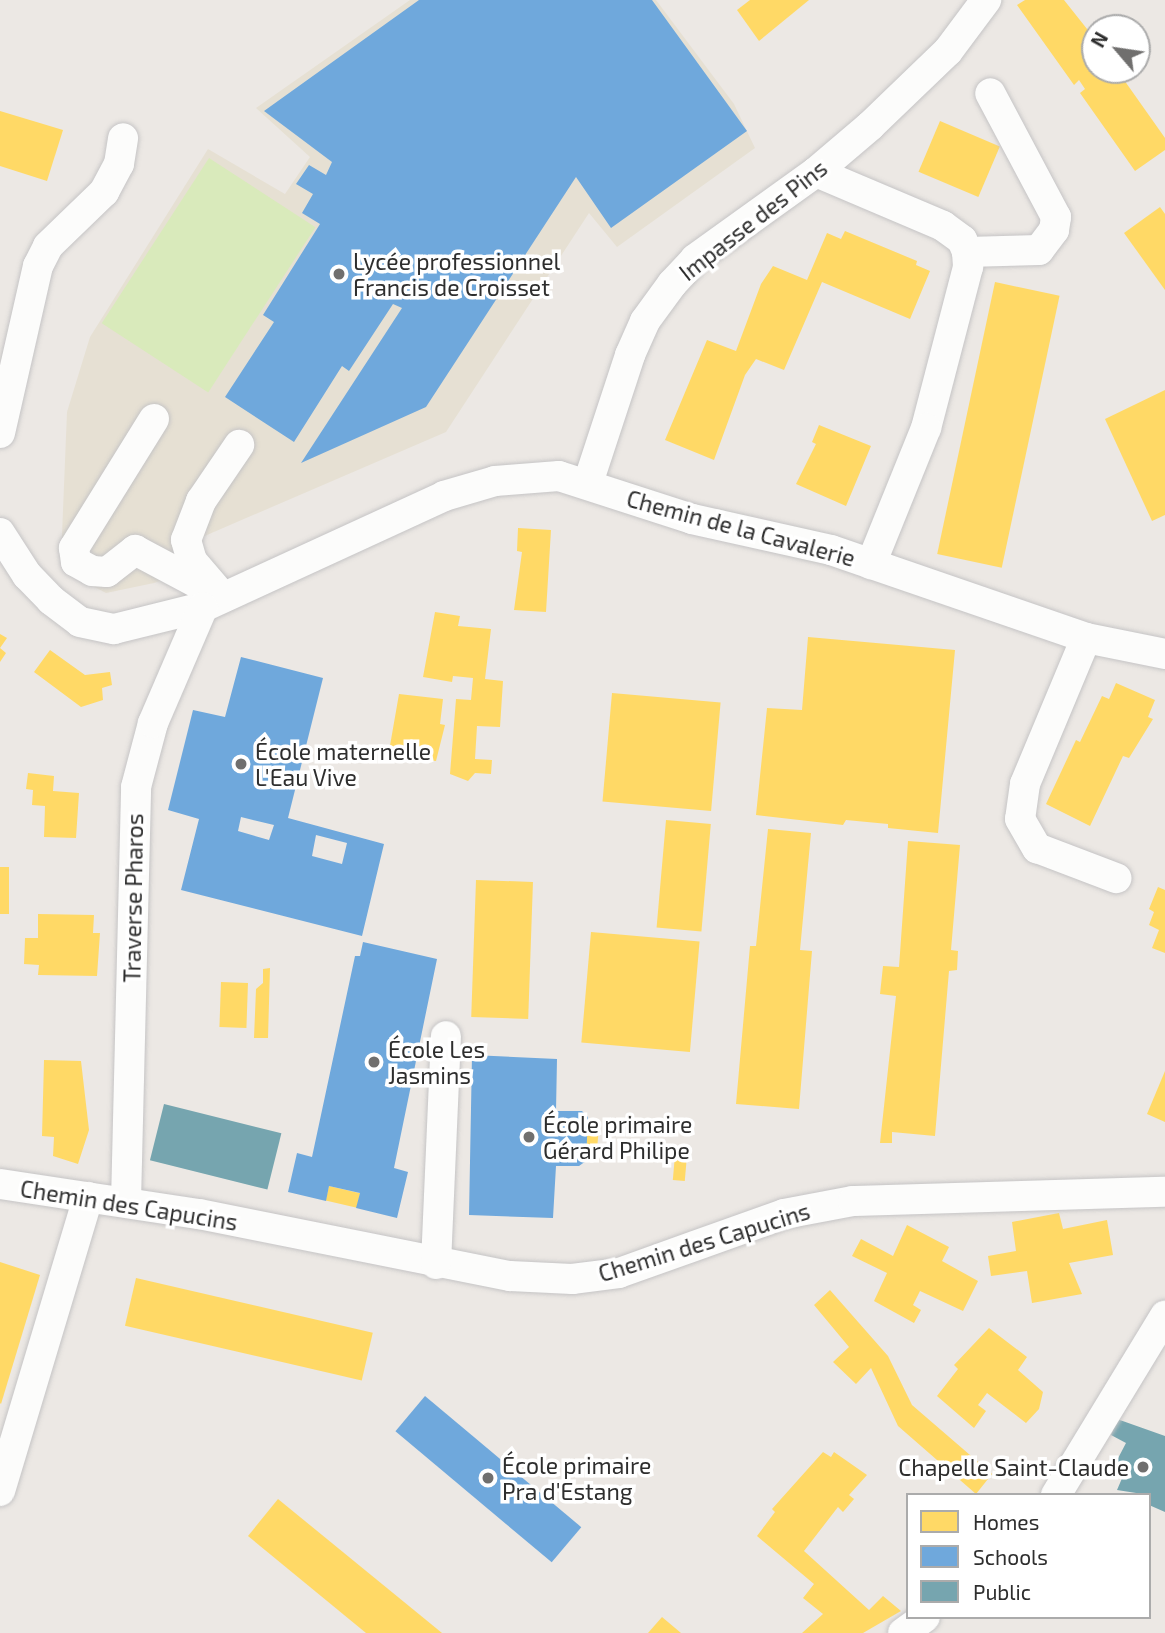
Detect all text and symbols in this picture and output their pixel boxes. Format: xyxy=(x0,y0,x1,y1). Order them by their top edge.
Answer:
north arrow xyxy=(1081,14,1151,84)
text: N xyxy=(1086,28,1112,51)
street label: Impasse des Pins xyxy=(674,154,832,286)
place label: Lycée professionnel Francis de Croisset xyxy=(353,247,560,301)
marker: Lycée professionnel Francis de Croisset xyxy=(331,266,347,282)
street label: Chemin de la Cavalerie xyxy=(624,484,858,572)
place label: École maternelle L'Eau Vive xyxy=(255,737,431,791)
marker: École maternelle L'Eau Vive xyxy=(233,756,249,772)
street label: Traverse Pharos xyxy=(118,813,148,983)
place label: École Les Jasmins xyxy=(388,1035,485,1089)
marker: École Les Jasmins xyxy=(366,1054,382,1070)
place label: École primaire Gérard Philipe xyxy=(543,1110,692,1164)
marker: École primaire Gérard Philipe xyxy=(521,1129,537,1145)
street label: Chemin des Capucins xyxy=(18,1174,240,1236)
street label: Chemin des Capucins xyxy=(595,1197,813,1287)
place label: École primaire Pra d'Estang xyxy=(502,1451,651,1505)
place label: Chapelle Saint-Claude xyxy=(898,1453,1129,1481)
marker: Chapelle Saint-Claude xyxy=(1135,1459,1151,1475)
marker: École primaire Pra d'Estang xyxy=(480,1470,496,1486)
legend xyxy=(906,1493,1151,1619)
text: Homes xyxy=(973,1509,1039,1534)
text: Schools xyxy=(973,1544,1048,1569)
text: Public xyxy=(973,1579,1031,1604)

